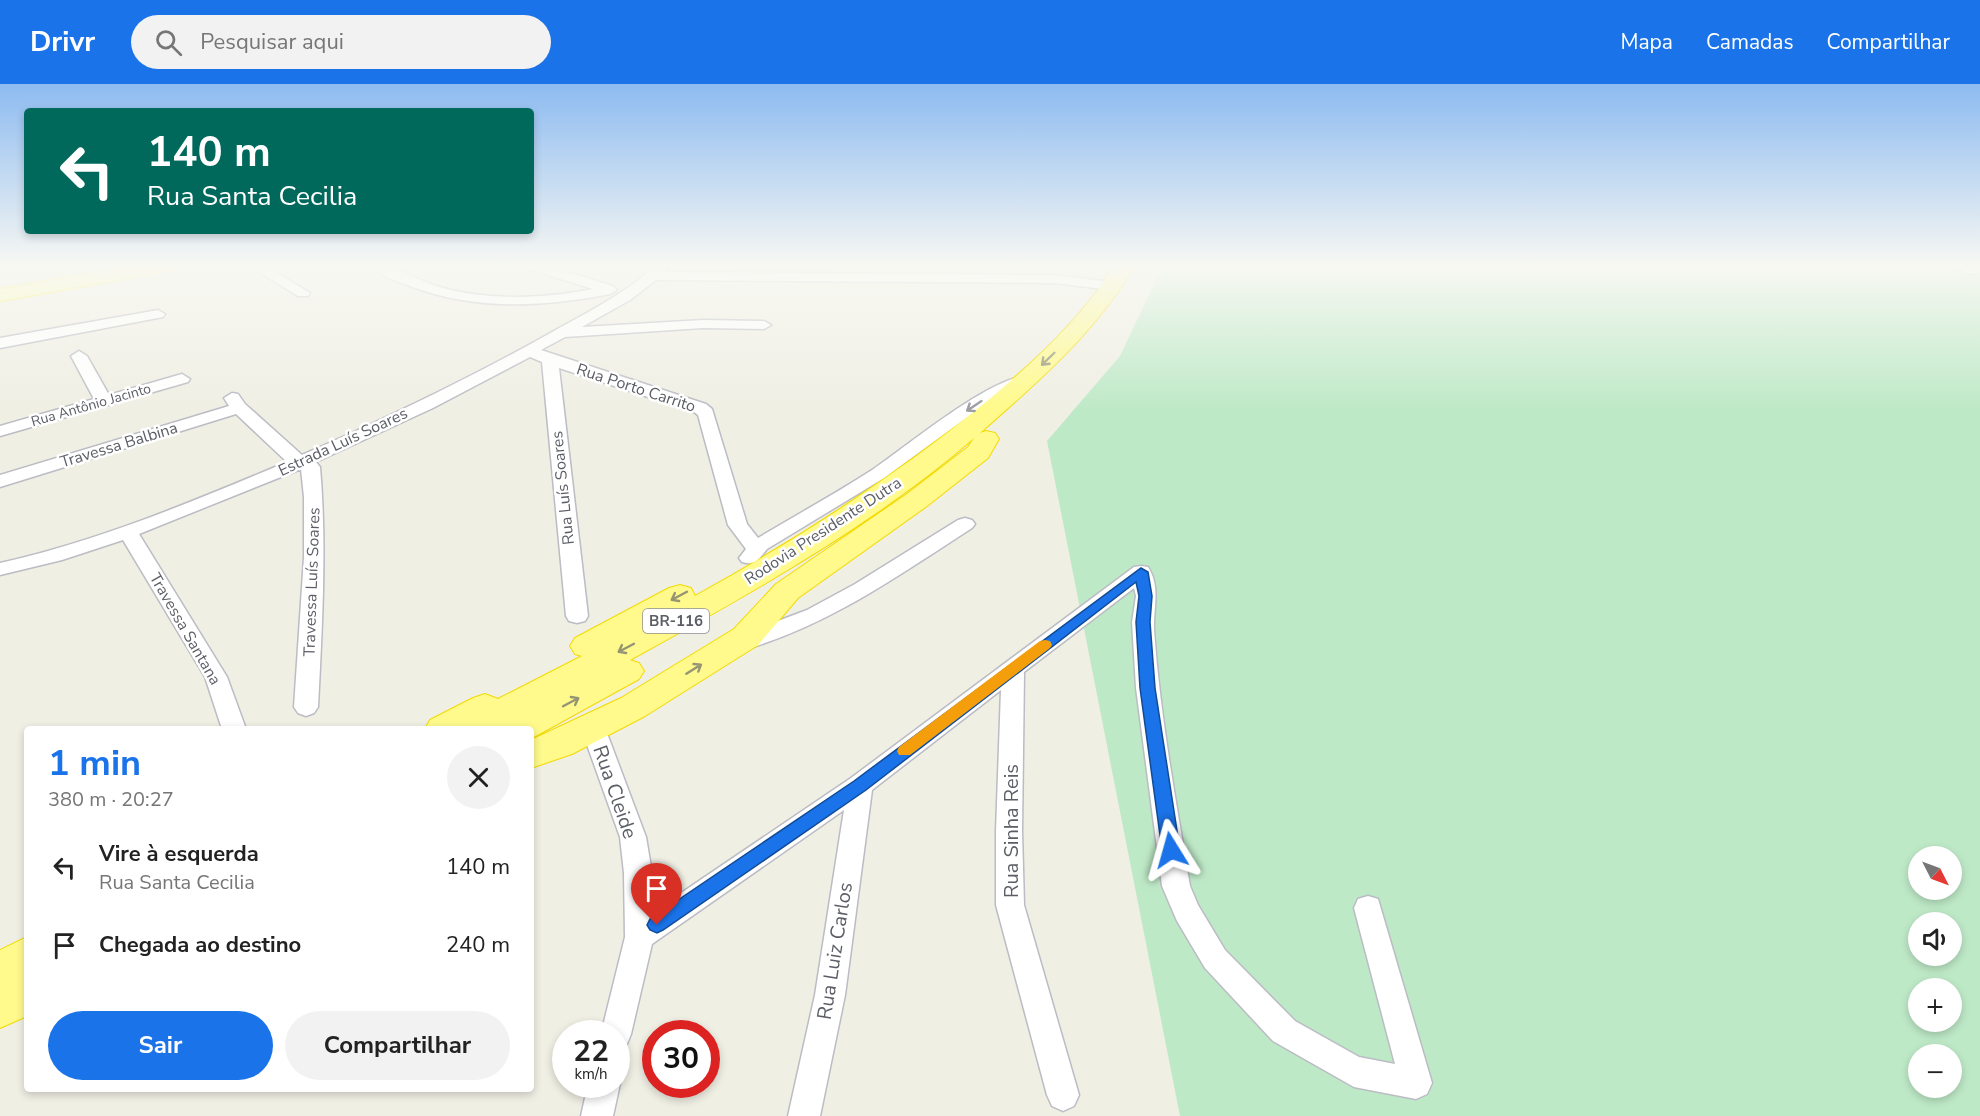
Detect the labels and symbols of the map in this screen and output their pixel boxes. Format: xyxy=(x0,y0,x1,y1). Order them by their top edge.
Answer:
one-way arrow xyxy=(1041,352,1056,366)
street label: Rua Porto Carrito xyxy=(574,358,699,418)
street label: Rua Antônio Jacinto xyxy=(29,379,153,431)
one-way arrow xyxy=(966,400,983,412)
street label: Estrada Luís Soares xyxy=(275,402,411,482)
street label: Travessa Balbina xyxy=(58,417,180,473)
street label: Rua Luís Soares xyxy=(546,430,580,546)
street label: Rodovia Presidente Dutra xyxy=(740,472,906,590)
street label: Travessa Luís Soares xyxy=(298,507,326,657)
street label: Travessa Santana xyxy=(144,569,226,689)
one-way arrow xyxy=(671,590,688,602)
road number: BR-116 xyxy=(643,609,709,633)
one-way arrow xyxy=(618,642,636,654)
one-way arrow xyxy=(685,662,702,674)
one-way arrow xyxy=(562,695,580,707)
street label: Rua Cleide xyxy=(586,742,644,842)
street label: Rua Sinha Reis xyxy=(998,764,1025,898)
position arrow xyxy=(1139,818,1203,882)
north arrow xyxy=(1908,846,1962,900)
pin xyxy=(631,863,682,925)
street label: Rua Luiz Carlos xyxy=(811,880,859,1022)
speed limit sign: 30 xyxy=(642,1020,720,1098)

